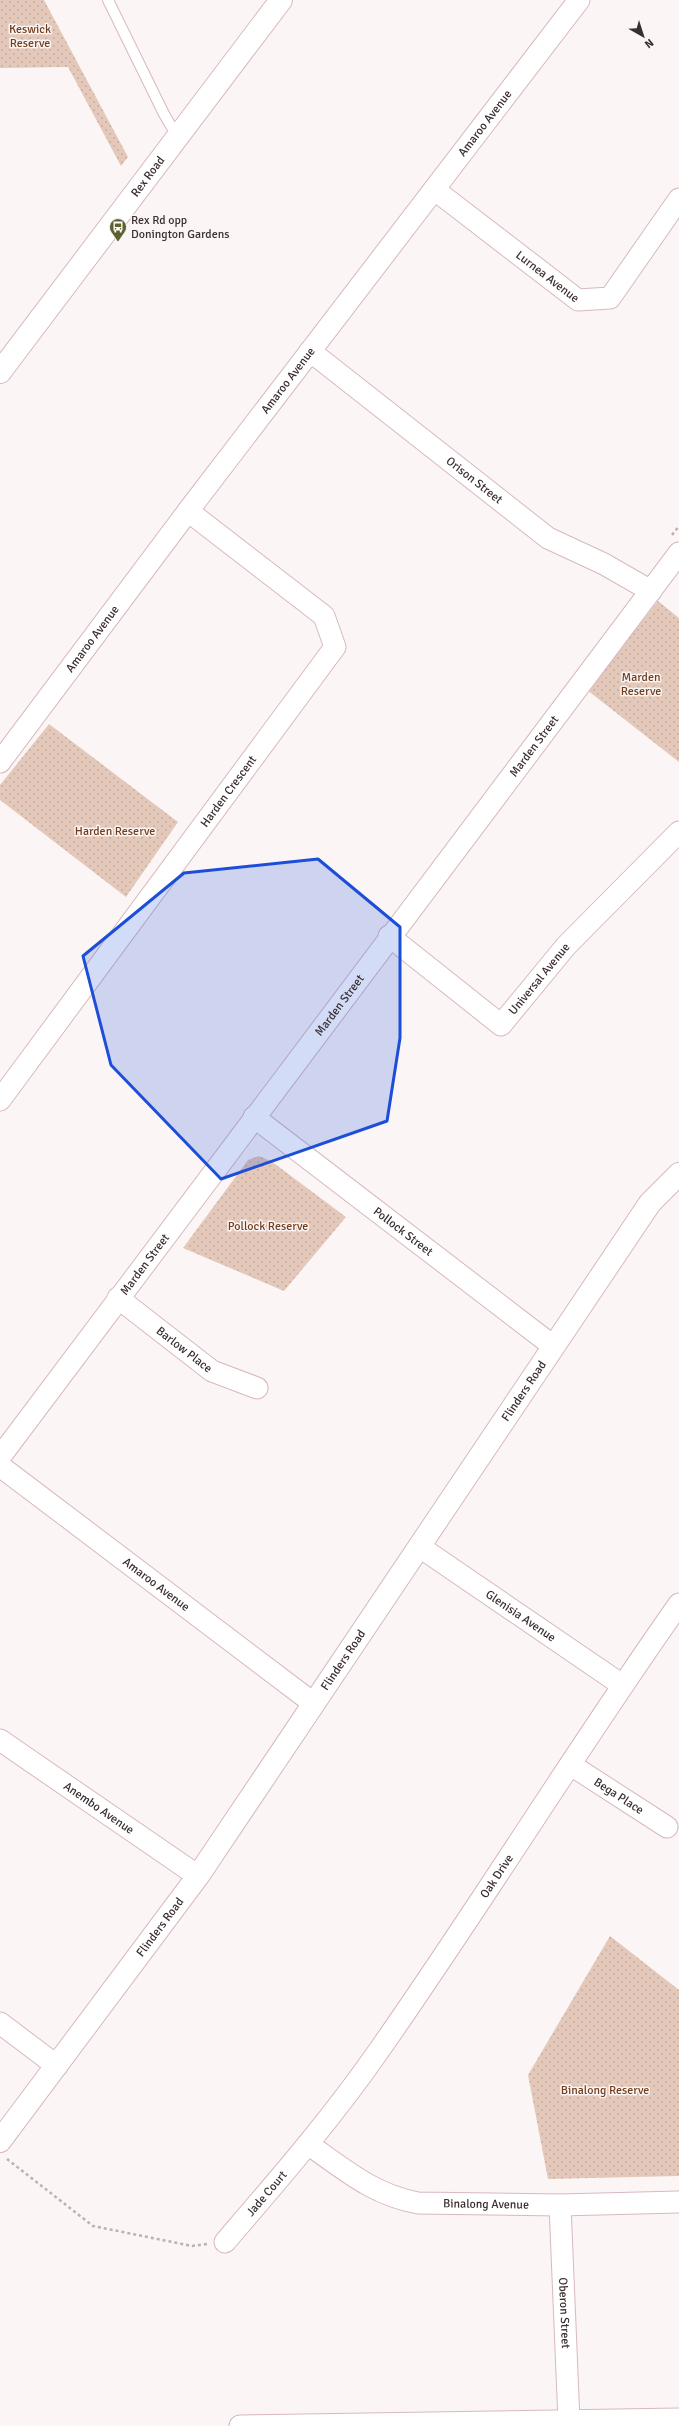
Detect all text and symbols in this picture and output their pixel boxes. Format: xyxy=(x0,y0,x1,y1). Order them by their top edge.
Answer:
north arrow xyxy=(623,16,663,56)
park label: Keswick Reserve xyxy=(9,22,51,51)
text: N xyxy=(642,36,656,51)
street label: Amaroo Avenue xyxy=(455,87,515,159)
street label: Rex Road xyxy=(128,153,168,200)
place label: Rex Rd opp Donington Gardens xyxy=(131,213,229,242)
bus stop icon: Rex Rd opp Donington Gardens xyxy=(108,217,128,242)
street label: Lurnea Avenue xyxy=(513,248,582,306)
street label: Amaroo Avenue xyxy=(258,344,318,417)
street label: Orison Street xyxy=(443,453,506,507)
street label: Amaroo Avenue xyxy=(62,602,122,675)
park label: Marden Reserve xyxy=(621,670,661,699)
street label: Marden Street xyxy=(506,712,562,780)
street label: Harden Crescent xyxy=(197,753,260,830)
park label: Harden Reserve xyxy=(75,824,155,839)
street label: Universal Avenue xyxy=(505,940,573,1018)
street label: Marden Street xyxy=(311,972,367,1039)
street label: Pollock Street xyxy=(370,1204,436,1259)
park label: Pollock Reserve xyxy=(228,1219,308,1234)
street label: Marden Street xyxy=(117,1231,173,1298)
street label: Barlow Place xyxy=(153,1323,215,1376)
street label: Flinders Road xyxy=(498,1358,549,1424)
street label: Amaroo Avenue xyxy=(120,1554,193,1614)
street label: Glenisia Avenue xyxy=(483,1587,559,1645)
street label: Flinders Road xyxy=(317,1627,369,1693)
street label: Bega Place xyxy=(591,1774,647,1818)
street label: Anembo Avenue xyxy=(61,1778,137,1837)
street label: Oak Drive xyxy=(477,1852,516,1901)
street label: Flinders Road xyxy=(133,1895,187,1960)
park label: Binalong Reserve xyxy=(561,2083,649,2098)
street label: Jade Court xyxy=(243,2168,290,2219)
street label: Binalong Avenue xyxy=(443,2196,529,2212)
street label: Oberon Street xyxy=(556,2277,573,2349)

